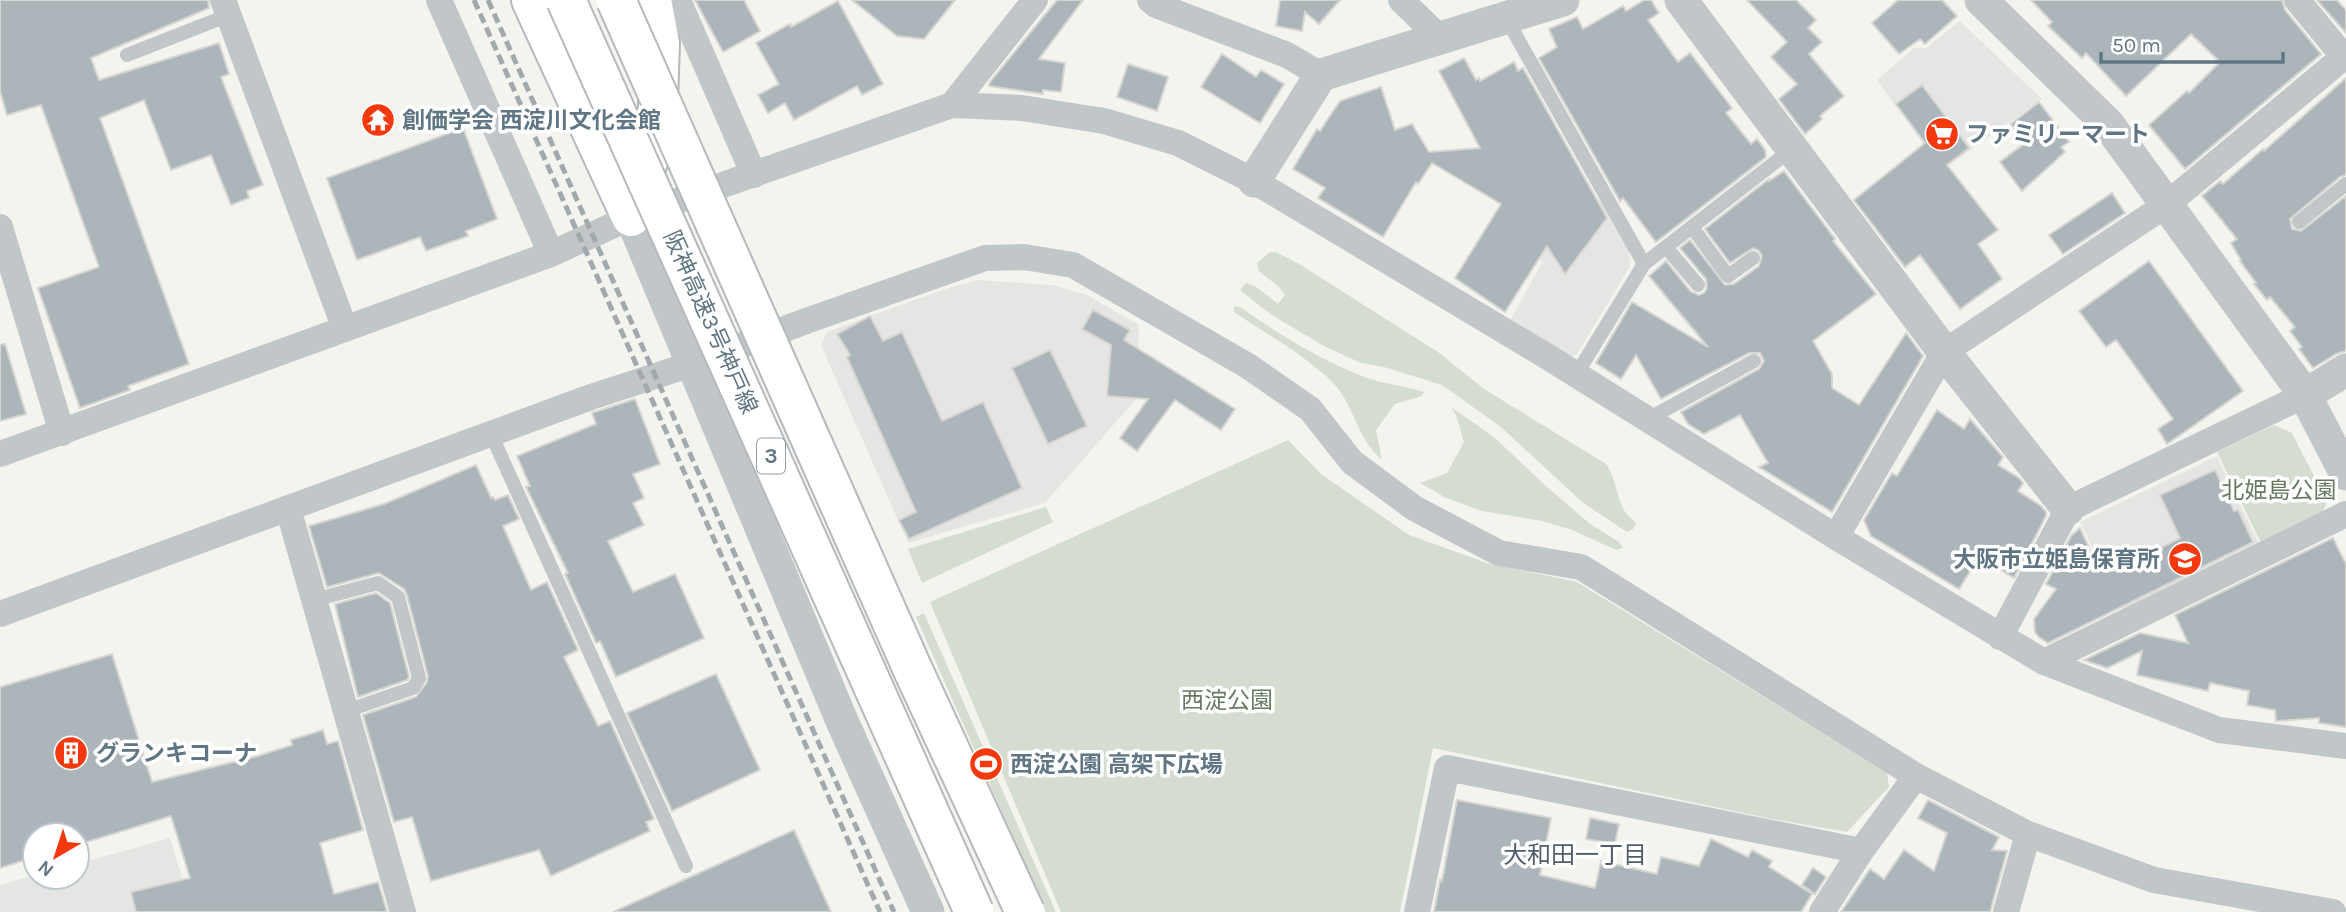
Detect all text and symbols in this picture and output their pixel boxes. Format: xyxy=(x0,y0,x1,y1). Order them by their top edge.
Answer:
scale bar xyxy=(2101,21,2283,65)
text: 50 m xyxy=(2112,33,2161,57)
temple icon: 創価学会 西淀川文化会館 xyxy=(359,101,397,139)
place label: 創価学会 西淀川文化会館 xyxy=(402,107,661,134)
supermarket icon: ファミリーマート xyxy=(1923,115,1961,153)
place label: ファミリーマート xyxy=(1966,121,2150,148)
street label: 阪神高速3号神戸線 xyxy=(658,226,763,418)
road number: 3 xyxy=(757,438,785,474)
park label: 北姫島公園 xyxy=(2222,477,2337,504)
school or university icon: 大阪市立姫島保育所 xyxy=(2166,540,2204,578)
place label: 大阪市立姫島保育所 xyxy=(1953,546,2160,573)
park label: 西淀公園 xyxy=(1181,687,1273,714)
building icon: グランキコーナ xyxy=(52,734,90,772)
place label: グランキコーナ xyxy=(96,740,257,767)
sports icon: 西淀公園 高架下広場 xyxy=(967,745,1005,783)
place label: 西淀公園 高架下広場 xyxy=(1010,751,1223,778)
north arrow xyxy=(21,821,91,891)
district label: 大和田一丁目 xyxy=(1503,841,1647,869)
text: N xyxy=(34,856,58,881)

